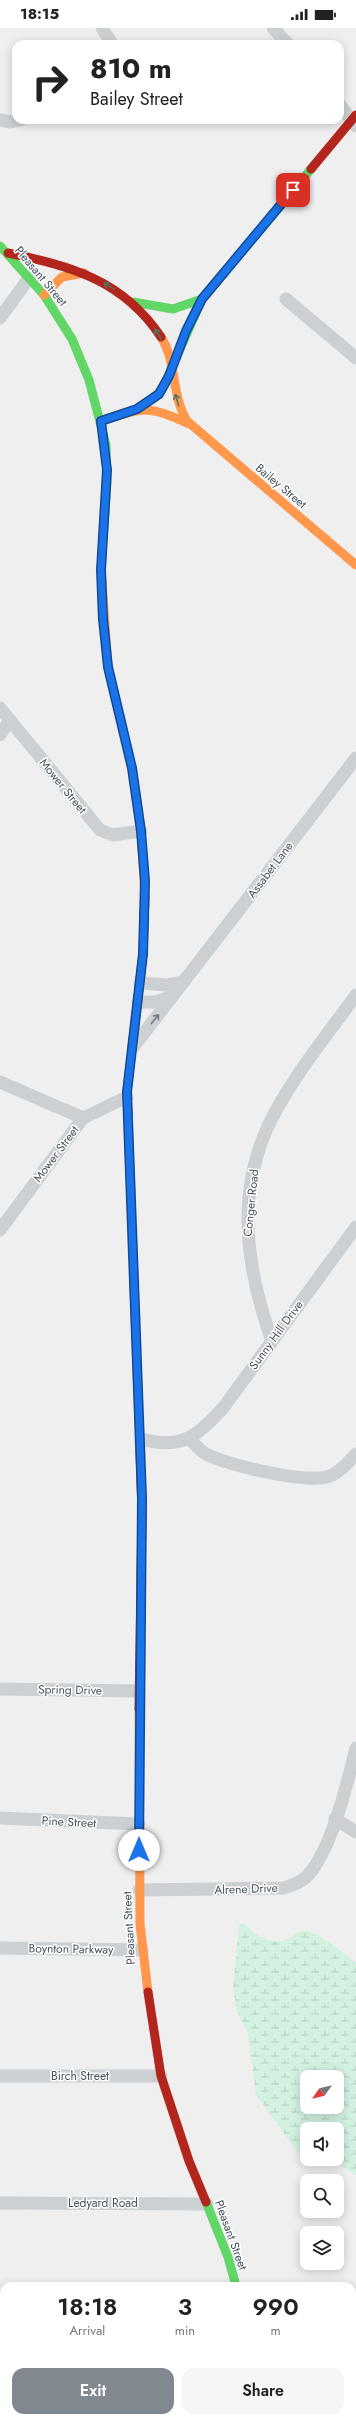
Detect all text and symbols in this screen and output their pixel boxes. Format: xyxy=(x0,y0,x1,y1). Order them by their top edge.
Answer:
text: 18:15 xyxy=(20,3,59,25)
text: 810 m xyxy=(90,48,172,89)
icon: right xyxy=(24,56,76,108)
text: Bailey Street xyxy=(90,86,183,112)
pin xyxy=(276,173,310,207)
icon: arrive xyxy=(282,179,304,201)
street label: Pleasant Street xyxy=(11,242,72,310)
one-way arrow xyxy=(103,282,115,290)
one-way arrow xyxy=(153,328,161,340)
one-way arrow xyxy=(173,394,180,407)
street label: Bailey Street xyxy=(252,459,311,513)
street label: Mower Street xyxy=(35,754,91,818)
street label: Assabet Lane xyxy=(243,838,297,902)
one-way arrow xyxy=(151,1013,160,1024)
street label: Mower Street xyxy=(29,1122,83,1186)
street label: Conger Road xyxy=(239,1168,263,1238)
street label: Sunny Hill Drive xyxy=(245,1297,307,1373)
street label: Spring Drive xyxy=(38,1680,102,1700)
street label: Pine Street xyxy=(41,1812,97,1832)
position arrow xyxy=(118,1829,160,1871)
street label: Alrene Drive xyxy=(214,1879,278,1899)
street label: Pleasant Street xyxy=(118,1891,140,1965)
street label: Boynton Parkway xyxy=(28,1939,114,1959)
street label: Birch Street xyxy=(51,2067,109,2085)
north arrow xyxy=(300,2070,344,2114)
map controls xyxy=(300,2070,344,2270)
button: sound xyxy=(300,2122,344,2166)
button: search xyxy=(300,2174,344,2218)
street label: Ledyard Road xyxy=(68,2194,138,2212)
street label: Pleasant Street xyxy=(210,2197,252,2273)
button: layers xyxy=(300,2226,344,2270)
text: 18:18 xyxy=(57,2289,117,2324)
text: 3 xyxy=(178,2289,192,2324)
text: 990 xyxy=(252,2289,299,2324)
text: Arrival xyxy=(69,2321,105,2340)
text: min xyxy=(175,2321,195,2340)
text: m xyxy=(270,2321,281,2340)
button: Exit xyxy=(12,2368,174,2414)
button: Share xyxy=(182,2368,344,2414)

